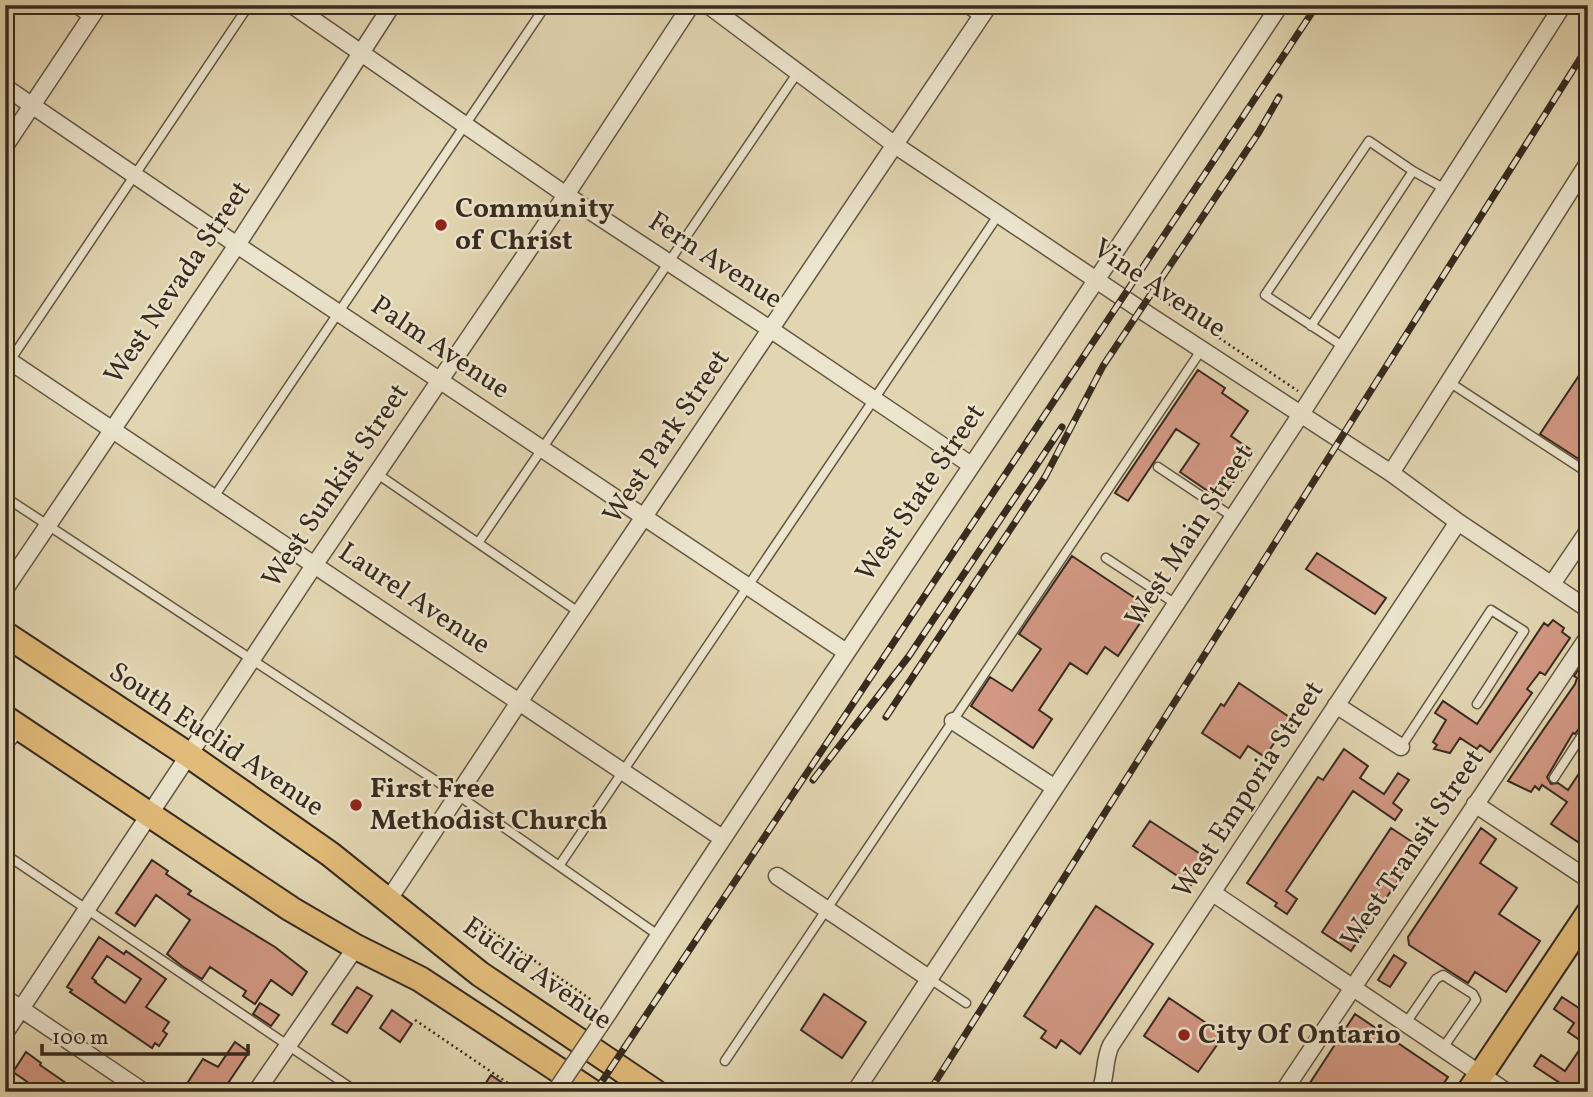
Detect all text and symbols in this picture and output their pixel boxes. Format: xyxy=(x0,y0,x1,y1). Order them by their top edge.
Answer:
street label: West Nevada Street xyxy=(95,174,261,392)
place label: Community of Christ xyxy=(455,190,615,261)
street label: Fern Avenue xyxy=(640,203,790,319)
marker: Community of Christ xyxy=(433,217,449,233)
street label: Vine Avenue xyxy=(1084,230,1234,348)
street label: Palm Avenue xyxy=(363,287,517,409)
street label: West Park Street xyxy=(594,342,740,532)
street label: West Sunkist Street xyxy=(253,376,419,596)
street label: West State Street xyxy=(847,396,995,590)
street label: West Main Street xyxy=(1116,437,1264,635)
street label: Laurel Avenue xyxy=(330,534,498,664)
street label: South Euclid Avenue xyxy=(100,653,332,827)
street label: West Emporia Street xyxy=(1164,674,1334,906)
street label: West Transit Street xyxy=(1332,742,1494,956)
place label: First Free Methodist Church xyxy=(370,770,608,841)
marker: First Free Methodist Church xyxy=(348,797,364,813)
street label: Euclid Avenue xyxy=(454,908,620,1040)
scale bar xyxy=(42,1013,248,1057)
place label: City Of Ontario xyxy=(1198,1016,1401,1055)
text: 100 m xyxy=(52,1024,109,1053)
marker: City Of Ontario xyxy=(1176,1027,1192,1043)

